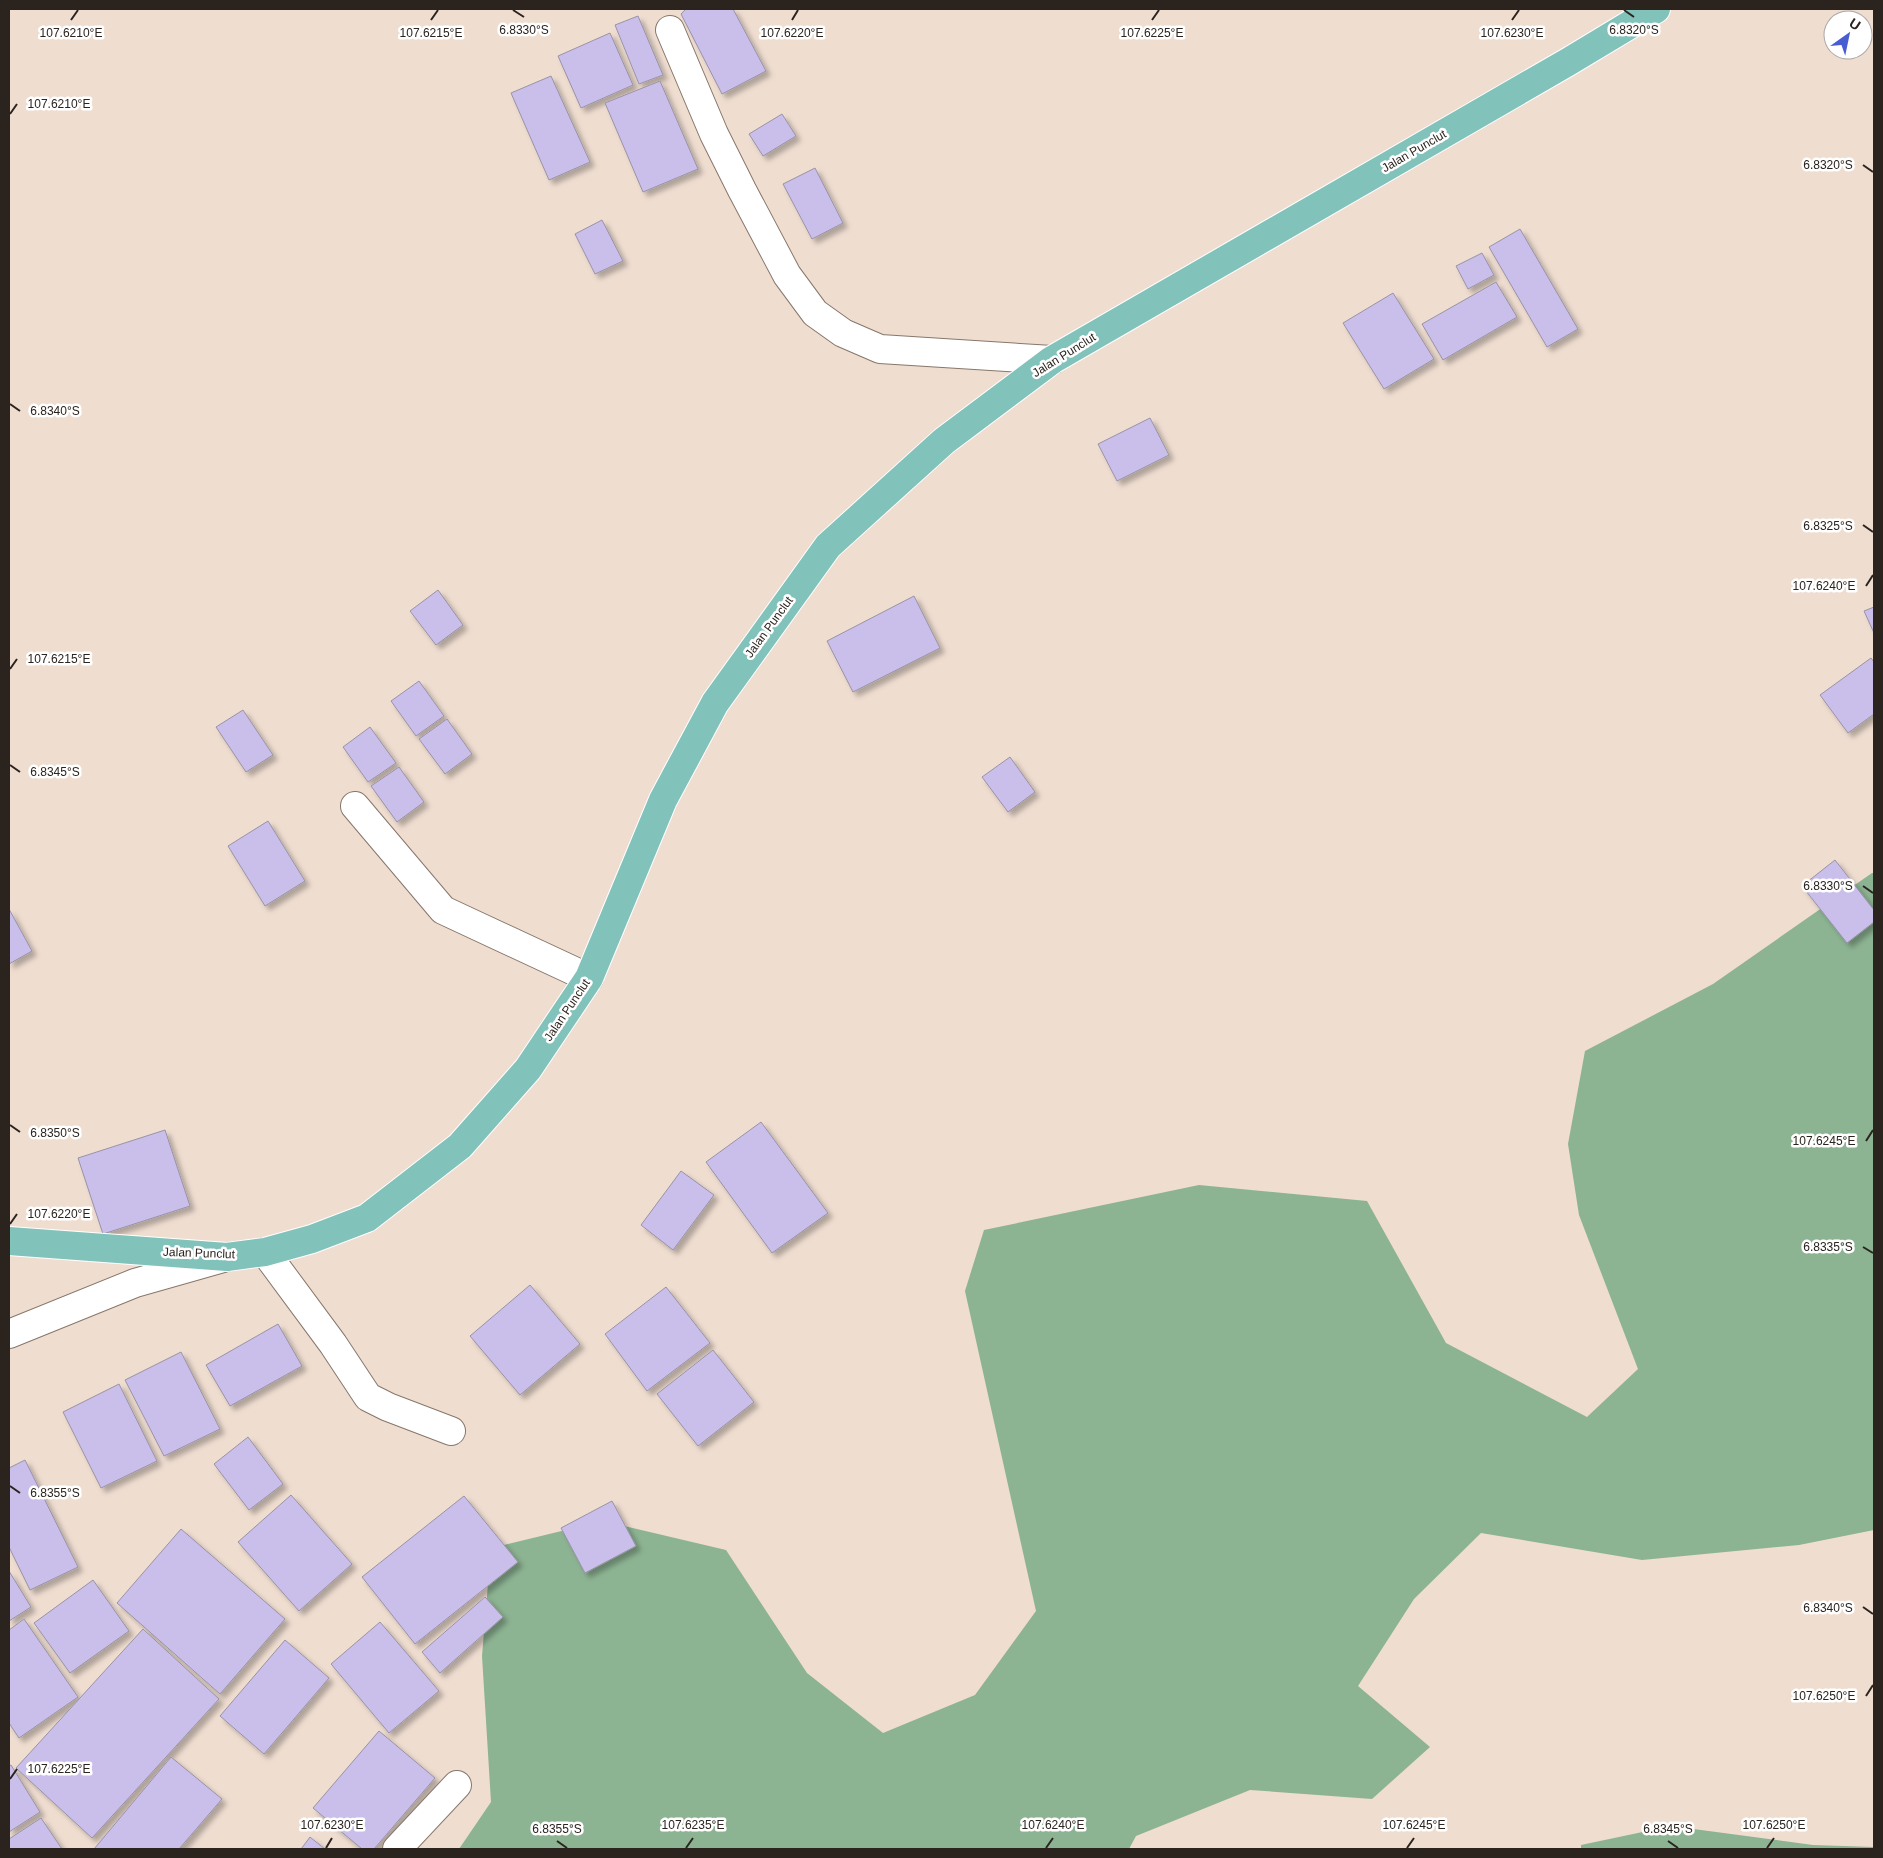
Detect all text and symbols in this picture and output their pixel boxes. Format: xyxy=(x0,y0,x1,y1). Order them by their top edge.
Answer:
north arrow xyxy=(1823,10,1873,60)
text: U xyxy=(1846,15,1864,34)
text: 6.8330°S xyxy=(499,23,549,37)
text: 6.8320°S xyxy=(1609,23,1659,37)
text: 107.6210°E xyxy=(40,26,102,40)
text: 107.6215°E xyxy=(400,26,462,40)
text: 107.6220°E xyxy=(761,26,823,40)
text: 107.6225°E xyxy=(1121,26,1183,40)
text: 107.6230°E xyxy=(1481,26,1543,40)
text: 107.6210°E xyxy=(28,97,90,111)
street label: Jalan Punclut xyxy=(1379,127,1449,175)
text: 6.8320°S xyxy=(1803,158,1853,172)
street label: Jalan Punclut xyxy=(1030,330,1099,380)
text: 6.8340°S xyxy=(30,404,80,418)
text: 6.8325°S xyxy=(1803,519,1853,533)
text: 107.6240°E xyxy=(1793,579,1855,593)
street label: Jalan Punclut xyxy=(742,593,796,660)
text: 107.6215°E xyxy=(28,652,90,666)
text: 6.8345°S xyxy=(30,765,80,779)
text: 6.8330°S xyxy=(1803,879,1853,893)
street label: Jalan Punclut xyxy=(541,976,593,1044)
text: 6.8350°S xyxy=(30,1126,80,1140)
text: 107.6245°E xyxy=(1793,1134,1855,1148)
text: 107.6220°E xyxy=(28,1207,90,1221)
text: 6.8335°S xyxy=(1803,1240,1853,1254)
street label: Jalan Punclut xyxy=(163,1245,236,1261)
text: 6.8355°S xyxy=(30,1486,80,1500)
text: 6.8340°S xyxy=(1803,1601,1853,1615)
text: 107.6250°E xyxy=(1793,1689,1855,1703)
text: 107.6225°E xyxy=(28,1762,90,1776)
text: 107.6230°E xyxy=(301,1818,363,1832)
text: 107.6235°E xyxy=(662,1818,724,1832)
text: 107.6240°E xyxy=(1022,1818,1084,1832)
text: 107.6245°E xyxy=(1383,1818,1445,1832)
text: 107.6250°E xyxy=(1743,1818,1805,1832)
text: 6.8355°S xyxy=(532,1822,582,1836)
text: 6.8345°S xyxy=(1643,1822,1693,1836)

